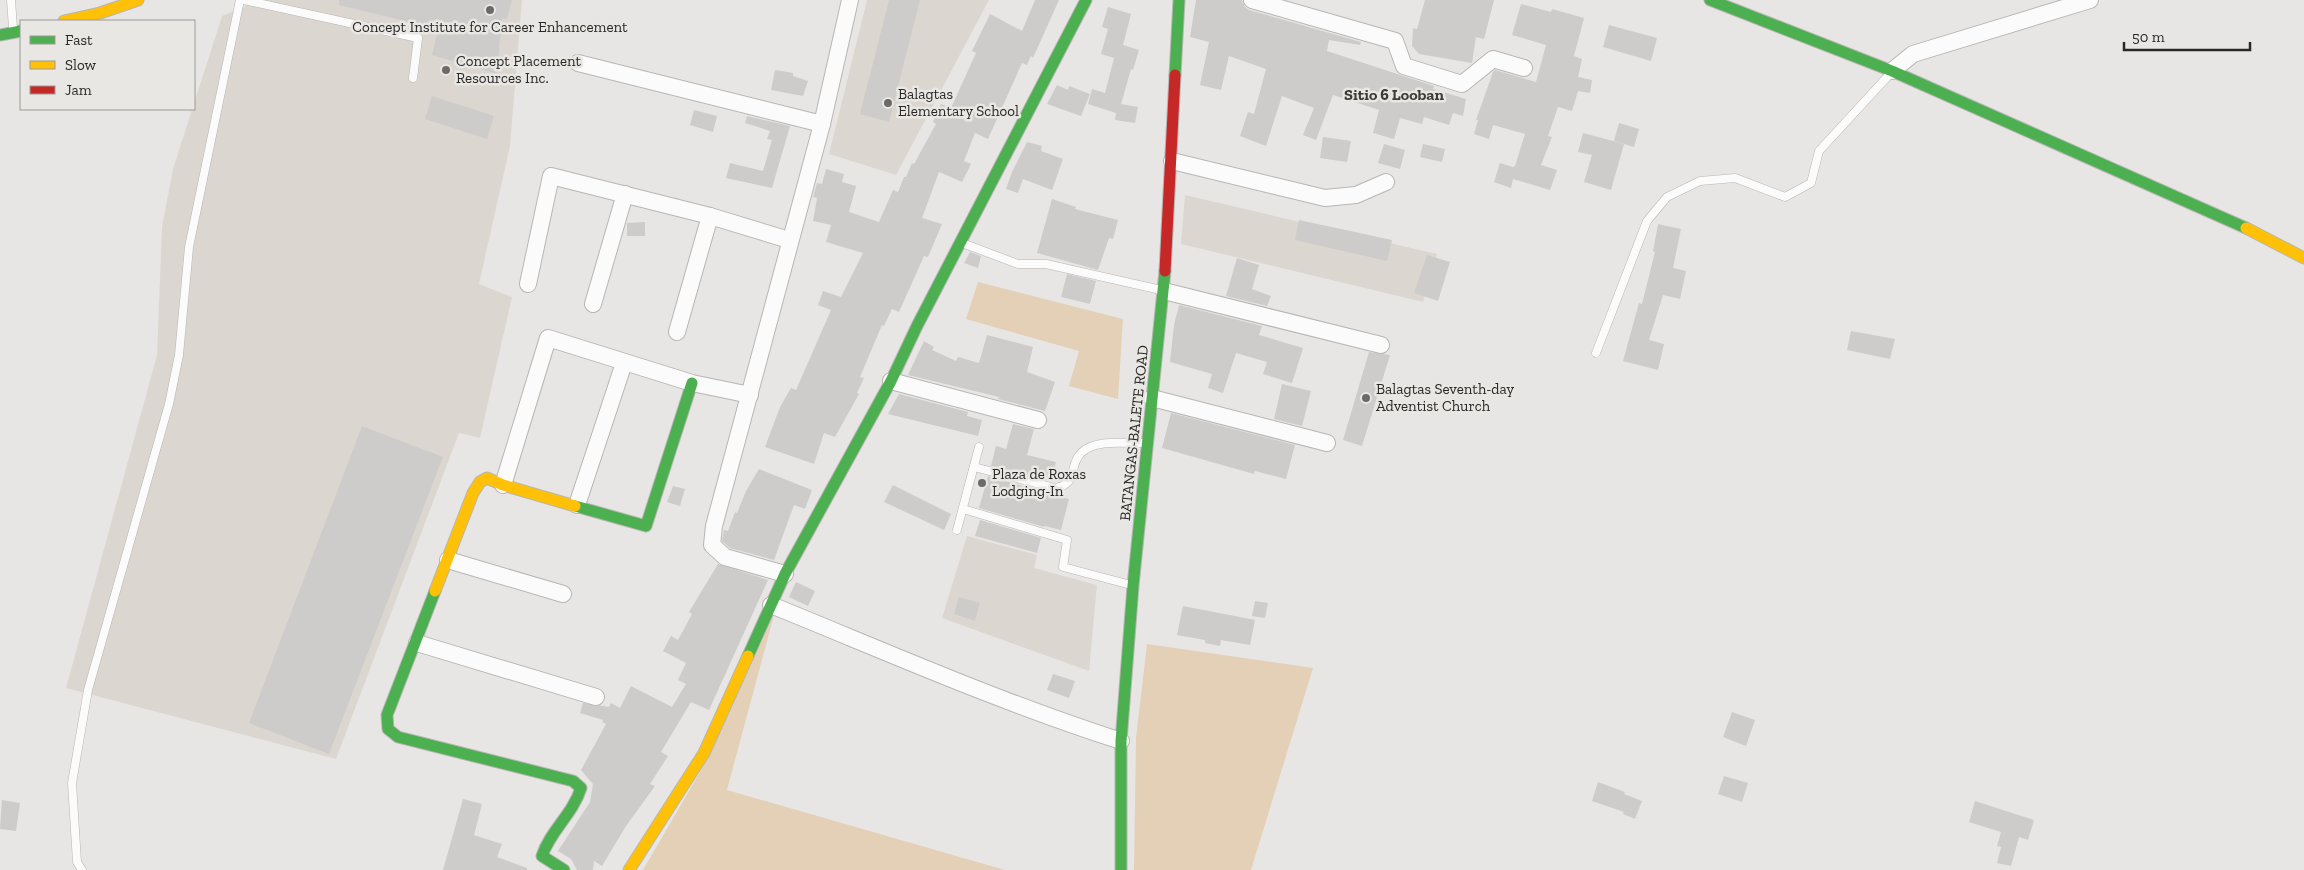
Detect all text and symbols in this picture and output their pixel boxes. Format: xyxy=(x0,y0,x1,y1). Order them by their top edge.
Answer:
marker: Concept Institute for Career Enhancement xyxy=(484,4,496,16)
place label: Concept Institute for Career Enhancement xyxy=(352,18,628,36)
legend xyxy=(20,20,195,110)
scale bar xyxy=(2124,20,2250,52)
text: 50 m xyxy=(2132,28,2165,46)
text: Fast xyxy=(65,31,93,49)
place label: Concept Placement Resources Inc. xyxy=(456,52,582,87)
text: Slow xyxy=(65,56,97,74)
marker: Concept Placement Resources Inc. xyxy=(440,64,452,76)
text: Jam xyxy=(65,81,92,99)
place label: Balagtas Elementary School xyxy=(898,85,1019,120)
district label: Sitio 6 Looban xyxy=(1344,85,1444,104)
marker: Balagtas Elementary School xyxy=(882,97,894,109)
street label: BATANGAS-BALETE ROAD xyxy=(1116,344,1152,522)
place label: Balagtas Seventh-day Adventist Church xyxy=(1376,380,1515,415)
marker: Balagtas Seventh-day Adventist Church xyxy=(1360,392,1372,404)
place label: Plaza de Roxas Lodging-In xyxy=(992,465,1086,500)
marker: Plaza de Roxas Lodging-In xyxy=(976,477,988,489)

